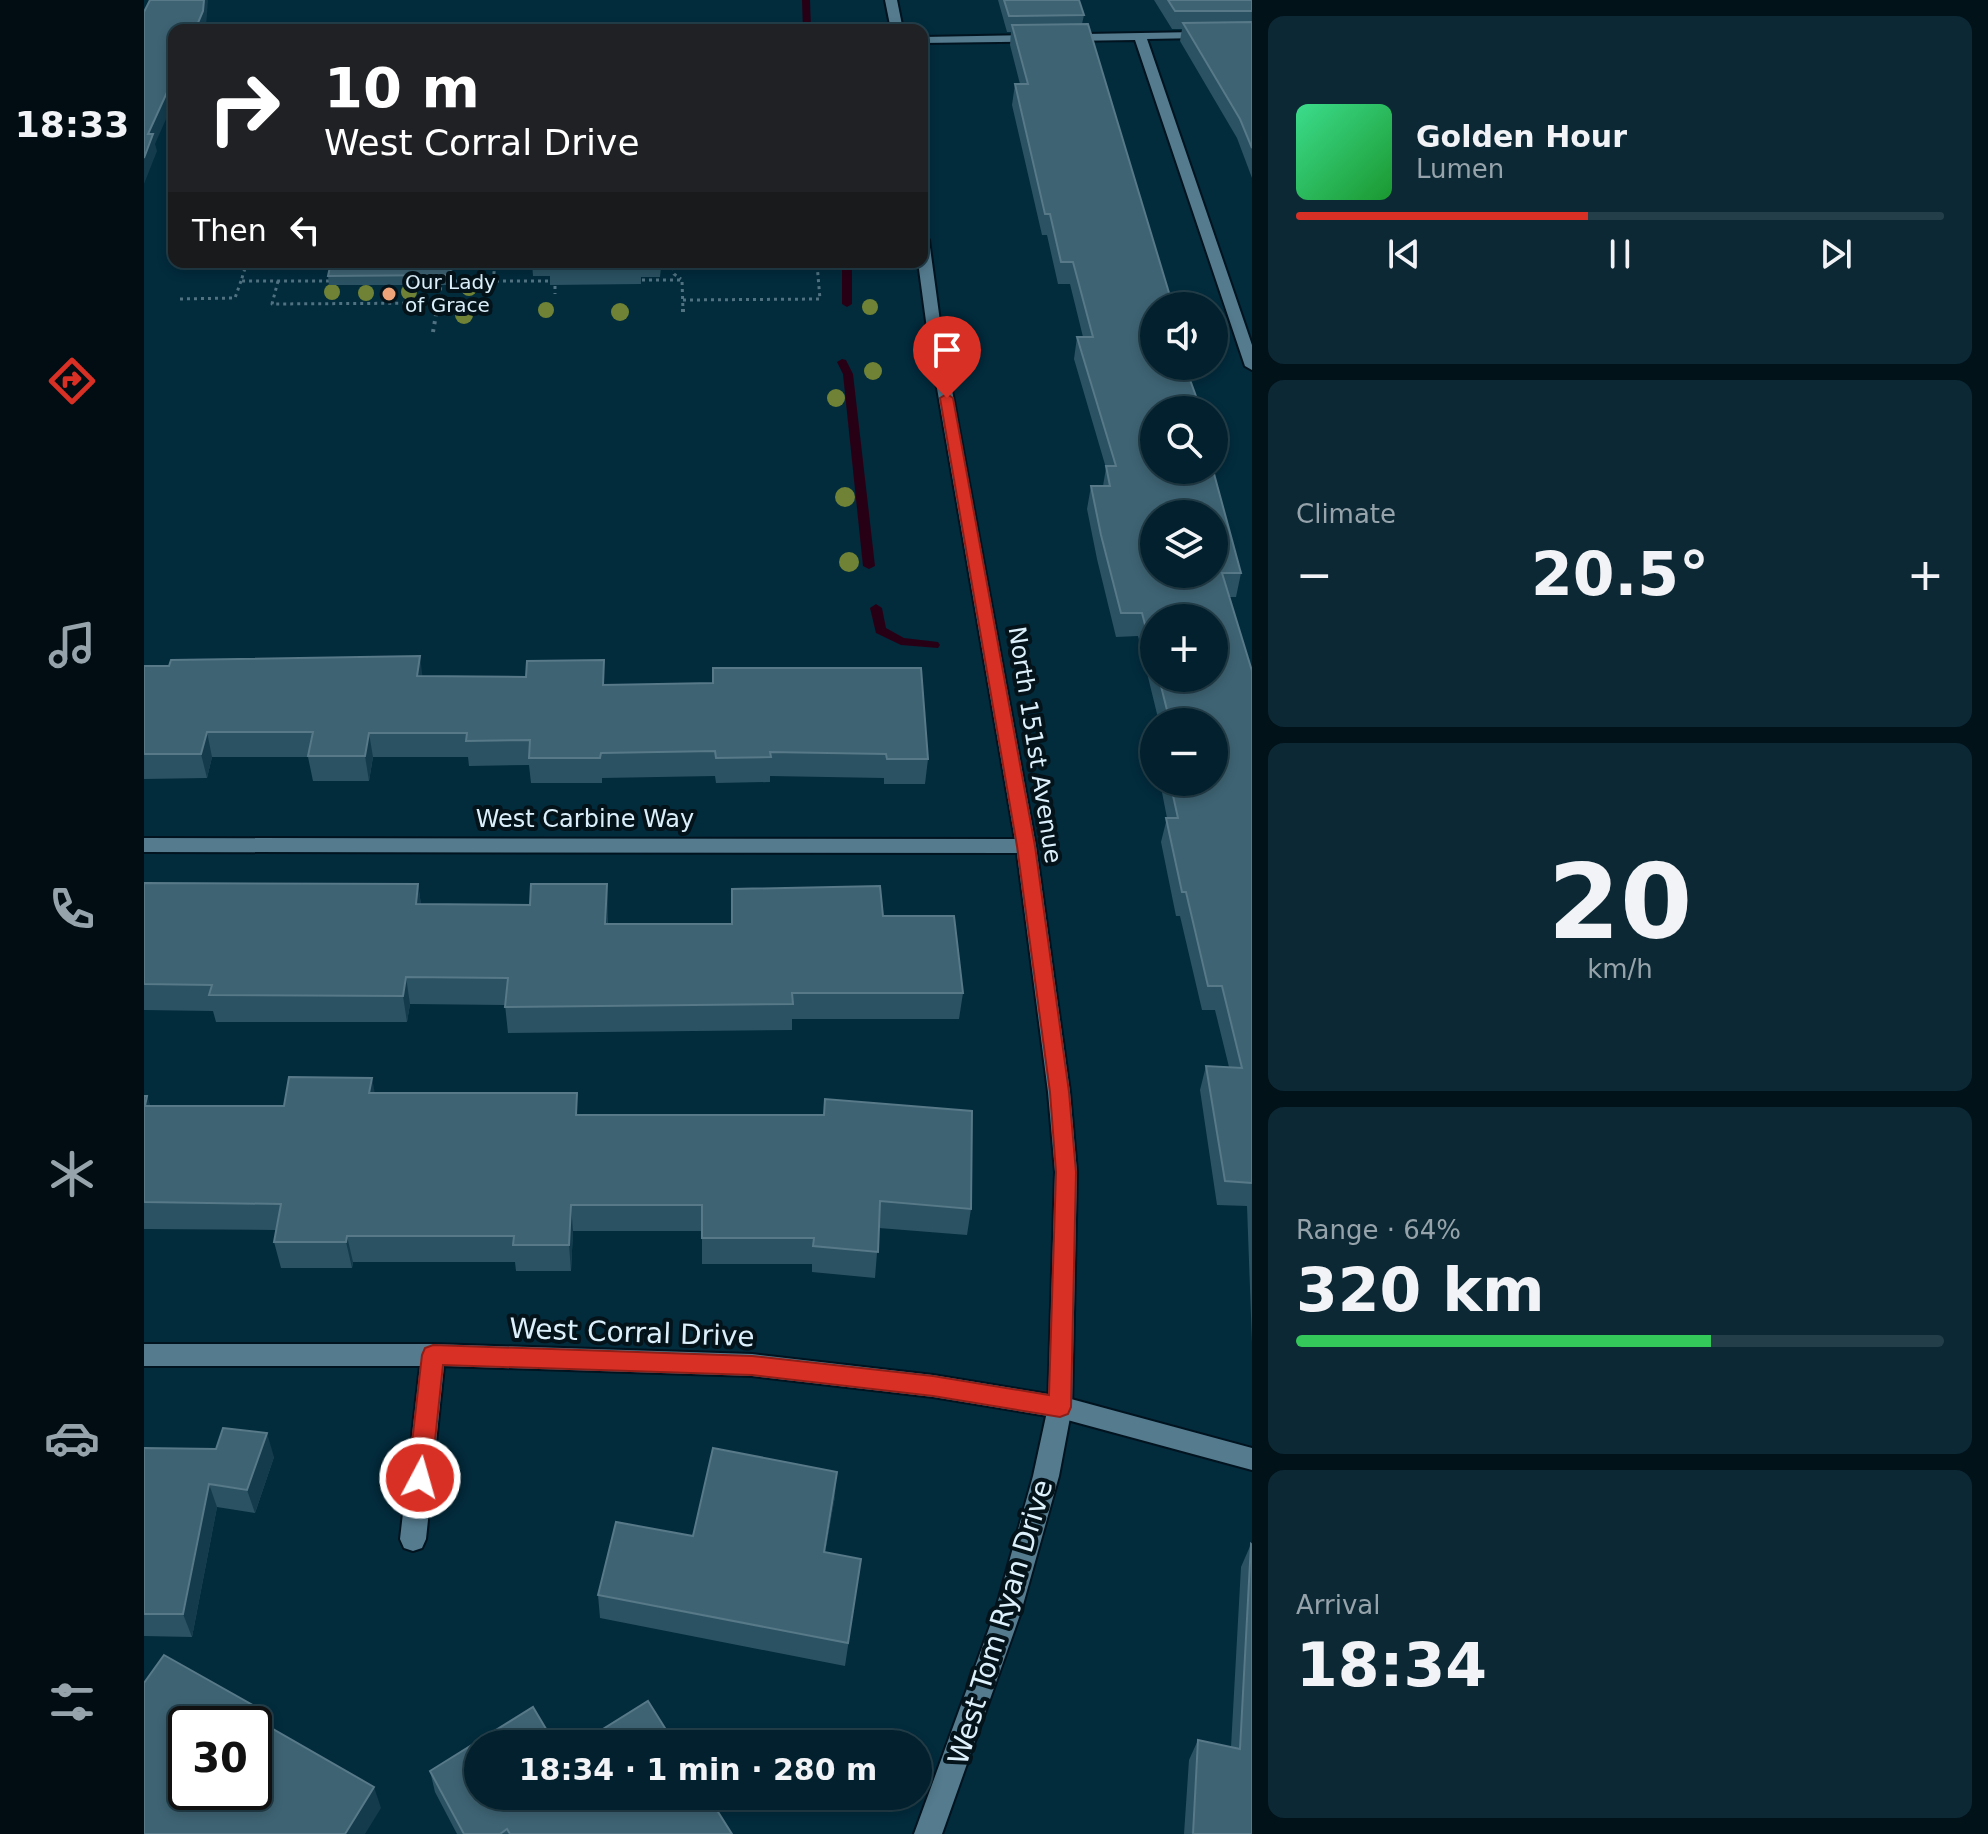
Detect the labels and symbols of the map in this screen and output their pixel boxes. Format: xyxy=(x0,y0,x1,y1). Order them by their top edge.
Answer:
place label: Our Lady of Grace xyxy=(405,270,496,317)
marker: Our Lady of Grace xyxy=(380,285,398,303)
pin xyxy=(913,316,981,398)
street label: North 151st Avenue xyxy=(1002,625,1068,865)
street label: West Carbine Way xyxy=(476,805,694,833)
street label: West Corral Drive xyxy=(509,1312,755,1353)
position arrow xyxy=(378,1436,462,1520)
street label: West Tom Ryan Drive xyxy=(941,1476,1060,1769)
speed limit sign: 30 xyxy=(168,1706,272,1810)

